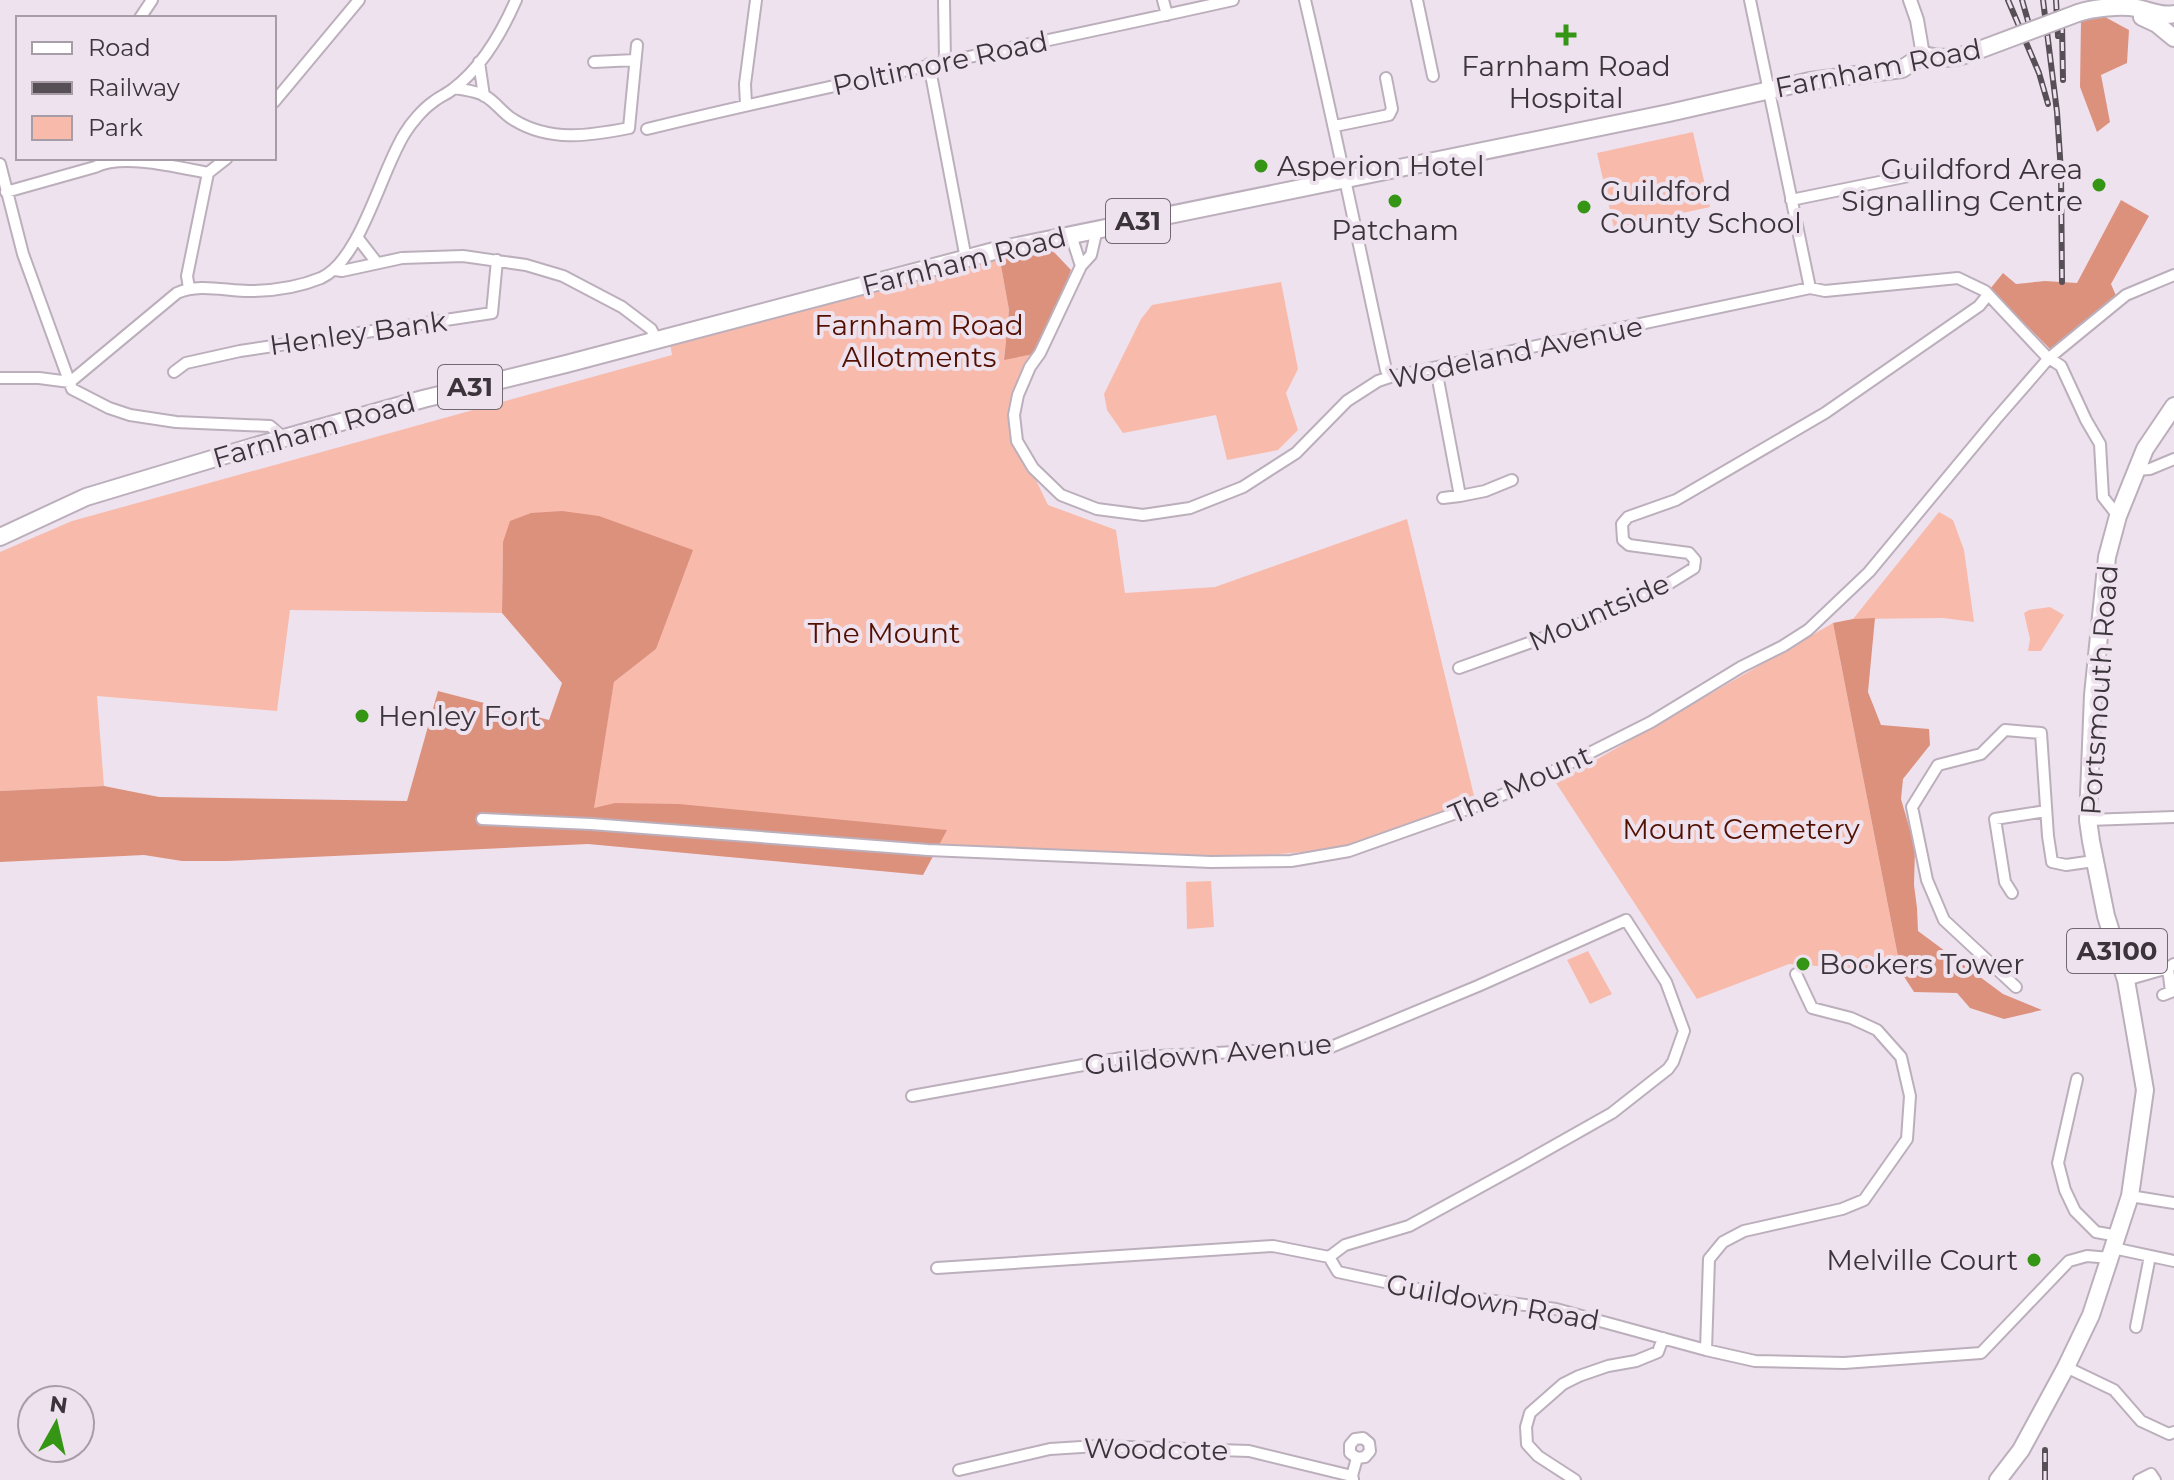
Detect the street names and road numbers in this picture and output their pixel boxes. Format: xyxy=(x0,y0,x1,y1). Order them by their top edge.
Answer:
street label: Poltimore Road xyxy=(829,24,1051,102)
street label: Farnham Road xyxy=(1772,31,1984,105)
road number: A31 xyxy=(1106,199,1170,243)
street label: Farnham Road xyxy=(858,219,1070,303)
street label: Henley Bank xyxy=(267,304,449,362)
street label: Wodeland Avenue xyxy=(1386,309,1646,395)
road number: A31 xyxy=(438,365,502,409)
street label: Farnham Road xyxy=(209,385,419,475)
street label: Portsmouth Road xyxy=(2073,564,2125,816)
street label: Mountside xyxy=(1523,566,1675,658)
street label: The Mount xyxy=(1443,737,1597,831)
road number: A3100 xyxy=(2067,929,2167,973)
street label: Guildown Avenue xyxy=(1083,1026,1333,1082)
street label: Guildown Road xyxy=(1384,1267,1602,1337)
street label: Woodcote xyxy=(1083,1431,1229,1467)

